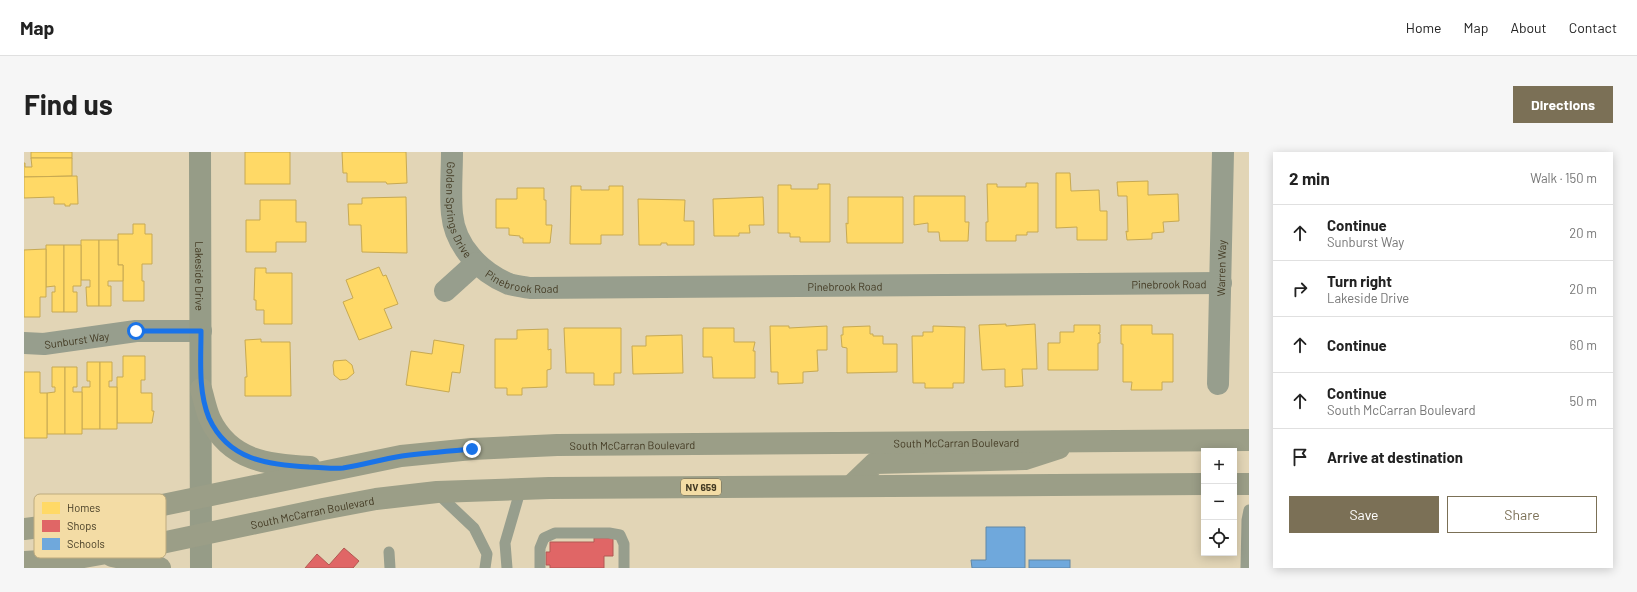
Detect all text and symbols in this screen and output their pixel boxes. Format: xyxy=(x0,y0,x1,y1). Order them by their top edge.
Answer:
text: Map xyxy=(20,16,54,39)
text: Home xyxy=(1406,19,1442,36)
text: Map xyxy=(1464,19,1488,36)
text: About xyxy=(1510,19,1547,36)
text: Contact xyxy=(1569,19,1617,36)
button: Directions xyxy=(1513,86,1613,123)
text: Find us xyxy=(24,87,113,121)
street label: Golden Springs Drive xyxy=(445,161,475,260)
text: 2 min xyxy=(1289,168,1330,188)
text: Walk · 150 m xyxy=(1530,170,1597,186)
text: Continue xyxy=(1327,216,1387,234)
icon: ahead xyxy=(1289,222,1311,244)
text: 20 m xyxy=(1569,225,1597,241)
text: Sunburst Way xyxy=(1327,234,1404,250)
street label: Warren Way xyxy=(1213,240,1228,296)
street label: Lakeside Drive xyxy=(194,241,207,311)
street label: Pinebrook Road xyxy=(483,266,559,295)
text: Turn right xyxy=(1327,272,1392,290)
street label: Pinebrook Road xyxy=(1131,277,1206,290)
icon: right xyxy=(1289,278,1311,300)
street label: Pinebrook Road xyxy=(807,279,883,292)
text: 20 m xyxy=(1569,281,1597,297)
text: Lakeside Drive xyxy=(1327,290,1409,306)
route start xyxy=(127,322,145,340)
street label: Sunburst Way xyxy=(43,328,110,350)
icon: ahead xyxy=(1289,334,1311,356)
text: Continue xyxy=(1327,336,1387,354)
text: 60 m xyxy=(1570,337,1597,353)
text: Continue xyxy=(1327,384,1387,402)
icon: ahead xyxy=(1289,390,1311,412)
text: 50 m xyxy=(1570,393,1597,409)
text: South McCarran Boulevard xyxy=(1327,402,1476,418)
street label: South McCarran Boulevard xyxy=(893,435,1019,449)
street label: South McCarran Boulevard xyxy=(569,438,695,451)
route end xyxy=(463,440,481,458)
icon: arrive xyxy=(1289,446,1311,468)
map controls xyxy=(1201,448,1237,556)
button: + xyxy=(1201,448,1237,484)
text: Arrive at destination xyxy=(1327,448,1463,466)
road number: NV 659 xyxy=(681,479,721,495)
button: − xyxy=(1201,484,1237,520)
street label: South McCarran Boulevard xyxy=(249,493,375,531)
legend xyxy=(34,494,166,558)
button: Save xyxy=(1289,496,1439,533)
button: Share xyxy=(1447,496,1597,533)
text: Homes xyxy=(67,501,100,514)
text: Shops xyxy=(67,519,97,532)
button: locate xyxy=(1201,520,1237,556)
text: Schools xyxy=(67,537,105,550)

